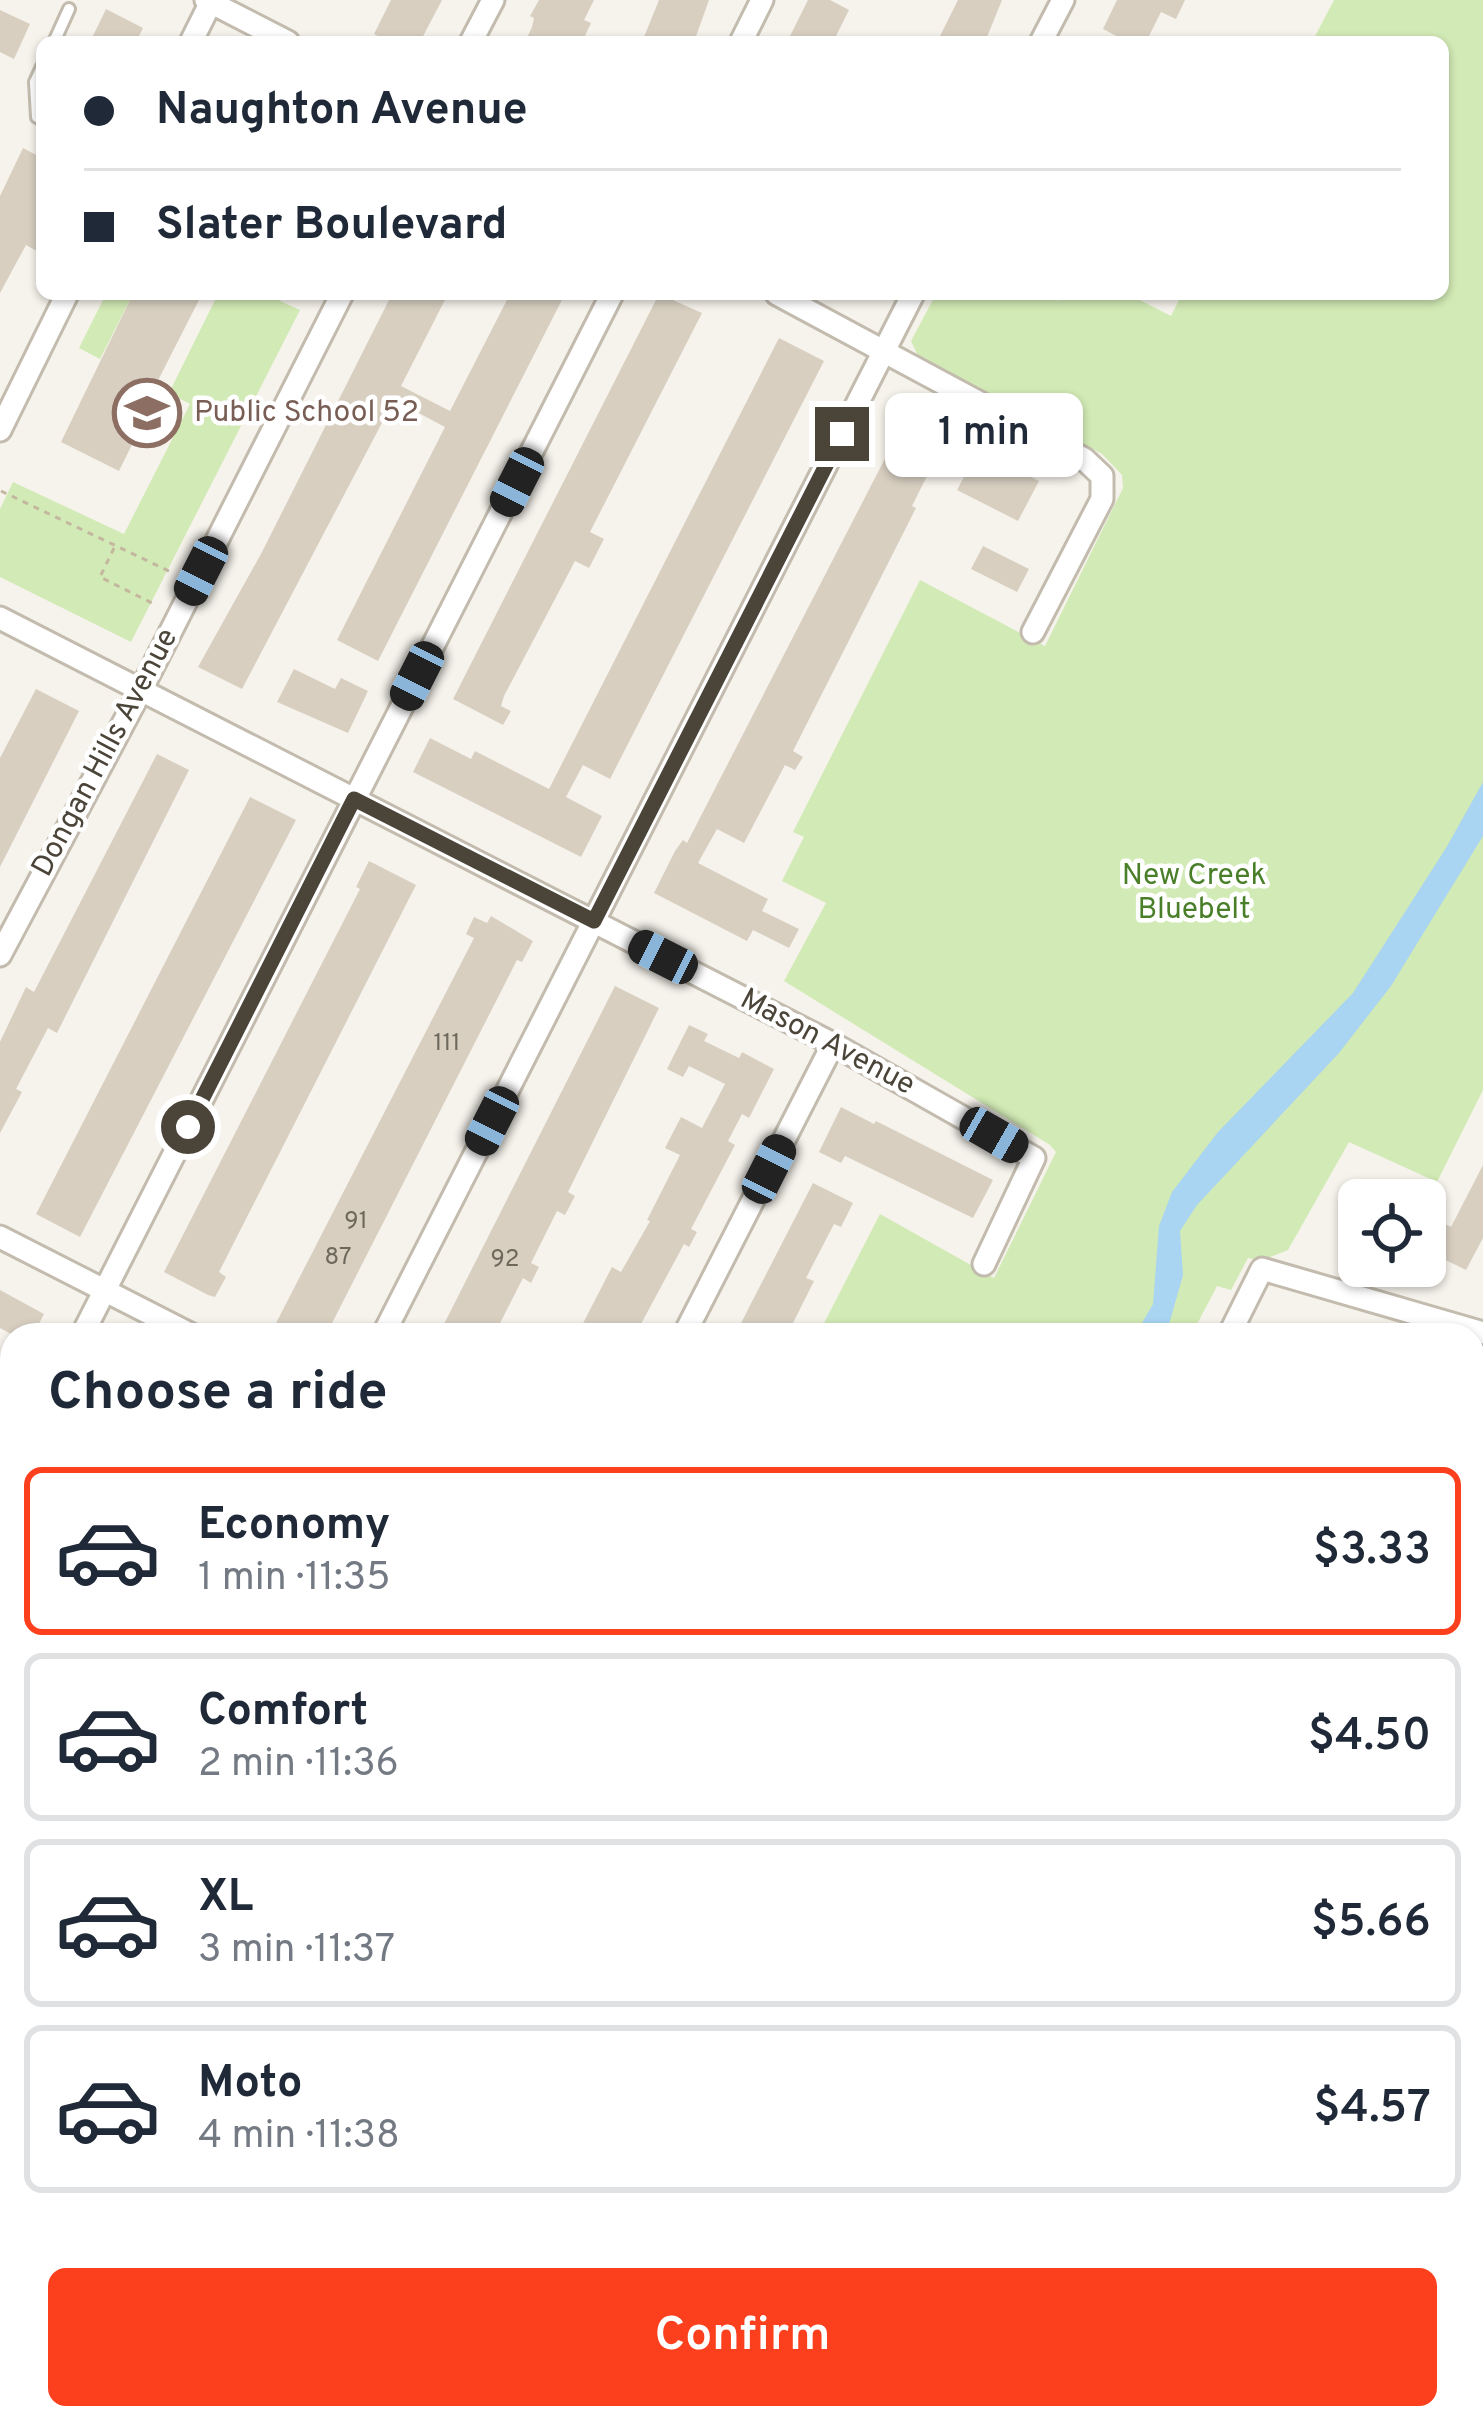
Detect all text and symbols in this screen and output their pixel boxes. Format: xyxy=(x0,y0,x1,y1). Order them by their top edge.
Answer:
text: Naughton Avenue xyxy=(156,83,528,140)
text: Slater Boulevard xyxy=(156,198,507,255)
school or university icon: Public School 52 xyxy=(112,378,182,448)
callout: 1 min xyxy=(884,392,1082,476)
place label: Public School 52 xyxy=(194,395,419,432)
route end xyxy=(815,407,869,461)
text: 1 min xyxy=(938,410,1030,459)
car xyxy=(485,442,549,522)
car xyxy=(169,531,233,611)
street label: Dongan Hills Avenue xyxy=(25,623,187,883)
car xyxy=(385,636,449,716)
park label: New Creek Bluebelt xyxy=(1122,858,1266,929)
car xyxy=(623,925,703,989)
street label: Mason Avenue xyxy=(733,982,921,1104)
house number: 111 xyxy=(434,1029,460,1059)
car xyxy=(460,1081,524,1161)
route start xyxy=(161,1100,215,1154)
car xyxy=(954,1101,1034,1169)
car xyxy=(737,1129,801,1209)
map controls xyxy=(1338,1179,1446,1287)
button: locate xyxy=(1338,1179,1446,1287)
house number: 91 xyxy=(344,1207,368,1237)
house number: 87 xyxy=(325,1243,351,1273)
house number: 92 xyxy=(490,1245,520,1275)
text: Choose a ride xyxy=(48,1360,388,1429)
icon: car xyxy=(54,1497,162,1605)
text: Economy xyxy=(198,1498,390,1555)
text: $3.33 xyxy=(1313,1523,1431,1580)
text: 1 min · 11:35 xyxy=(198,1555,391,1604)
icon: car xyxy=(54,1683,162,1791)
text: Comfort xyxy=(198,1684,368,1741)
text: $4.50 xyxy=(1308,1709,1431,1766)
text: 2 min · 11:36 xyxy=(198,1741,399,1790)
icon: car xyxy=(54,1869,162,1977)
text: XL xyxy=(198,1870,253,1927)
text: $5.66 xyxy=(1311,1895,1431,1952)
text: 3 min · 11:37 xyxy=(198,1927,395,1976)
icon: car xyxy=(54,2055,162,2163)
text: Moto xyxy=(198,2056,302,2113)
text: $4.57 xyxy=(1313,2081,1431,2138)
text: 4 min · 11:38 xyxy=(198,2113,400,2162)
button: Confirm xyxy=(48,2268,1437,2406)

